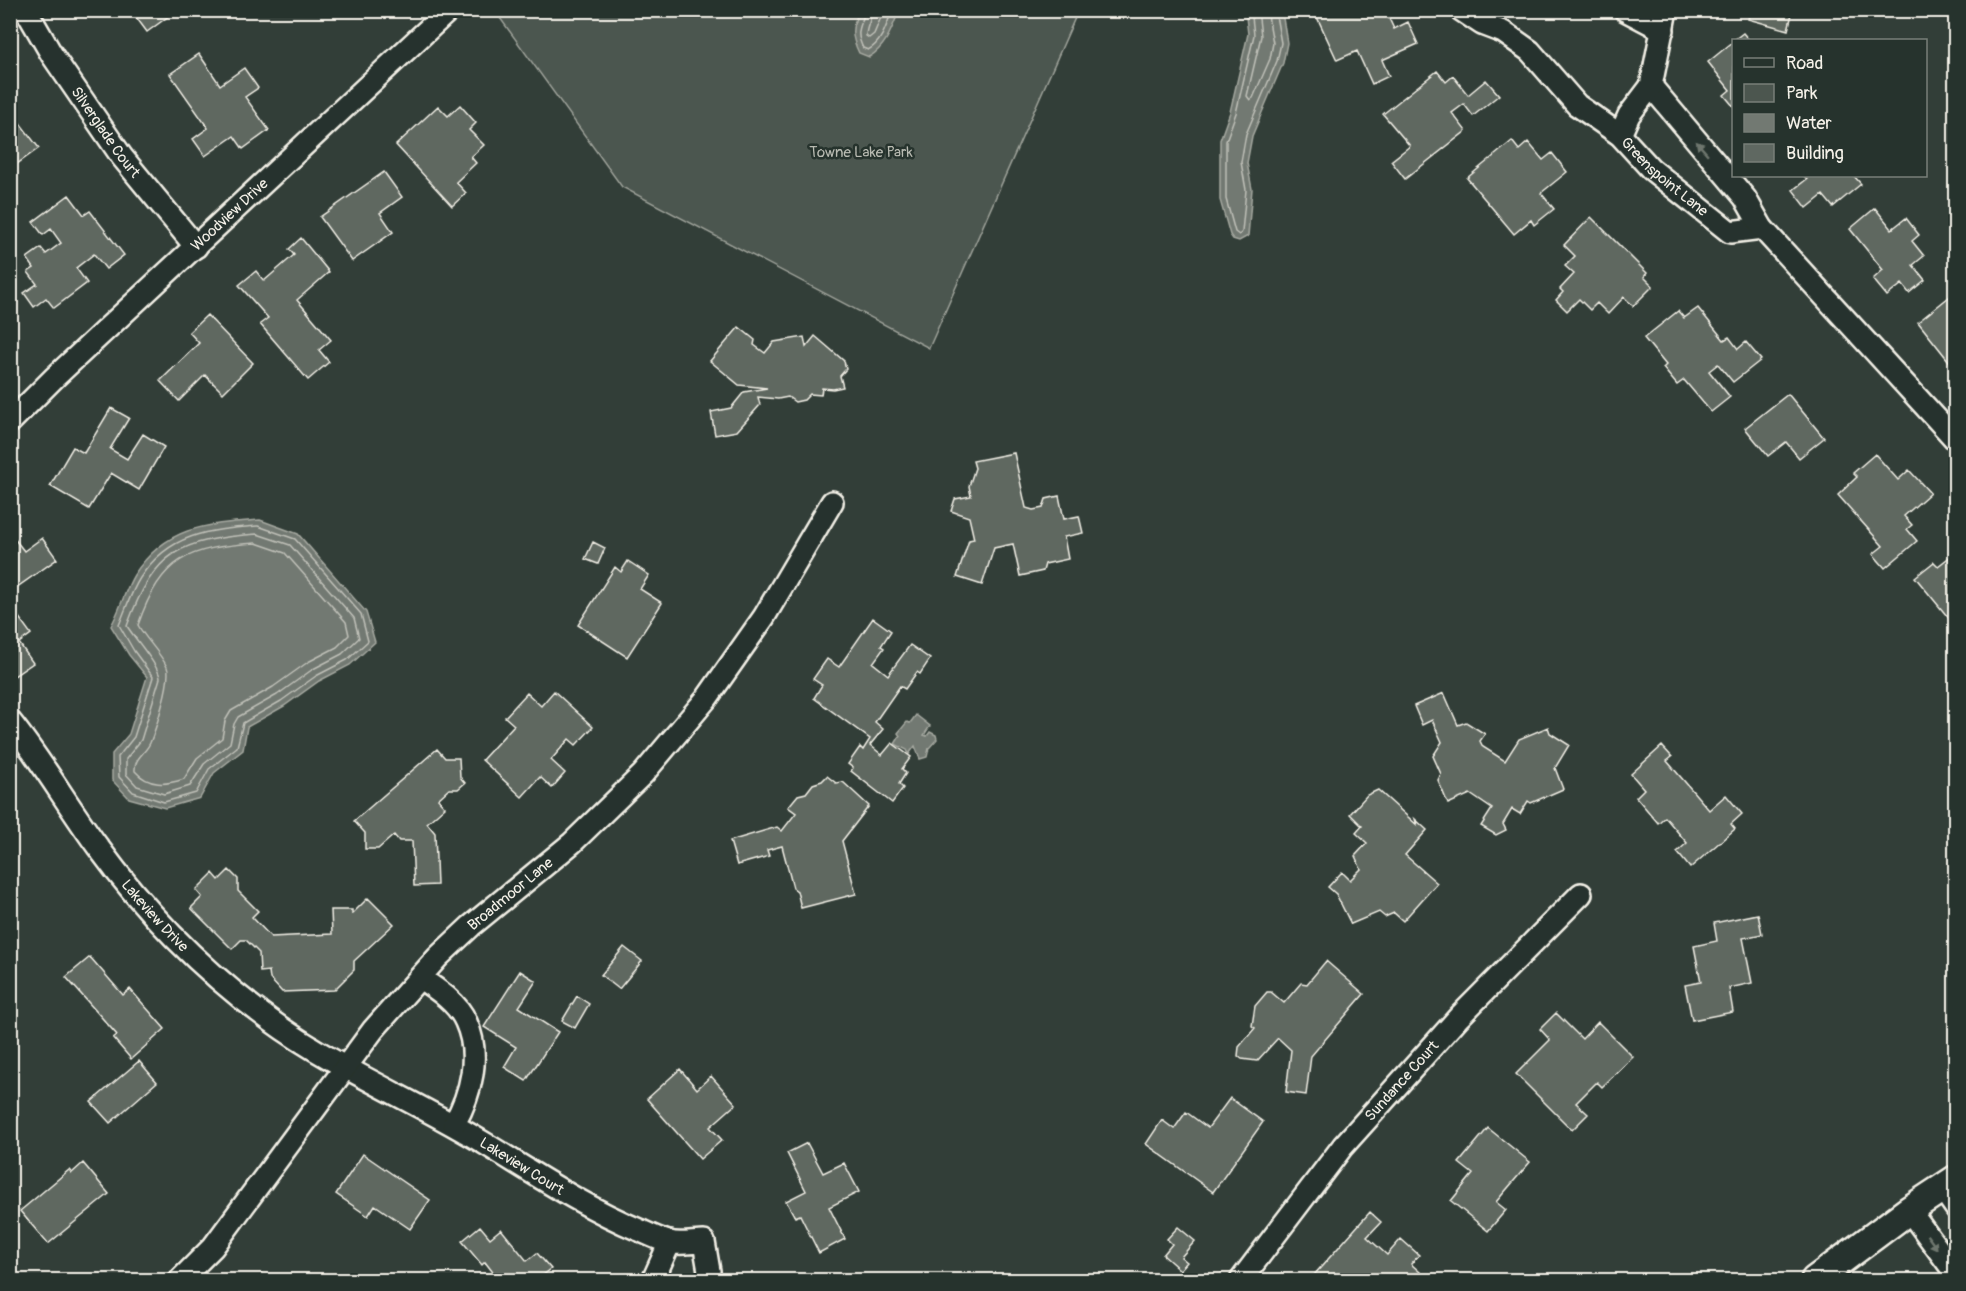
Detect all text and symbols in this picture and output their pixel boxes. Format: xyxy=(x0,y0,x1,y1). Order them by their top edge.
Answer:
legend xyxy=(1732,39,1927,177)
text: Road xyxy=(1786,52,1823,75)
text: Park xyxy=(1786,82,1818,105)
street label: Silverglade Court xyxy=(67,83,145,182)
text: Water xyxy=(1786,112,1832,135)
street label: Greenspoint Lane xyxy=(1617,133,1713,221)
one-way arrow xyxy=(1696,141,1709,156)
text: Building xyxy=(1786,142,1844,165)
park label: Towne Lake Park xyxy=(809,143,913,162)
street label: Woodview Drive xyxy=(187,174,272,255)
street label: Broadmoor Lane xyxy=(464,853,557,934)
street label: Lakeview Drive xyxy=(117,876,193,956)
street label: Sundance Court xyxy=(1360,1036,1443,1125)
street label: Lakeview Court xyxy=(476,1133,568,1200)
one-way arrow xyxy=(1926,1233,1938,1249)

